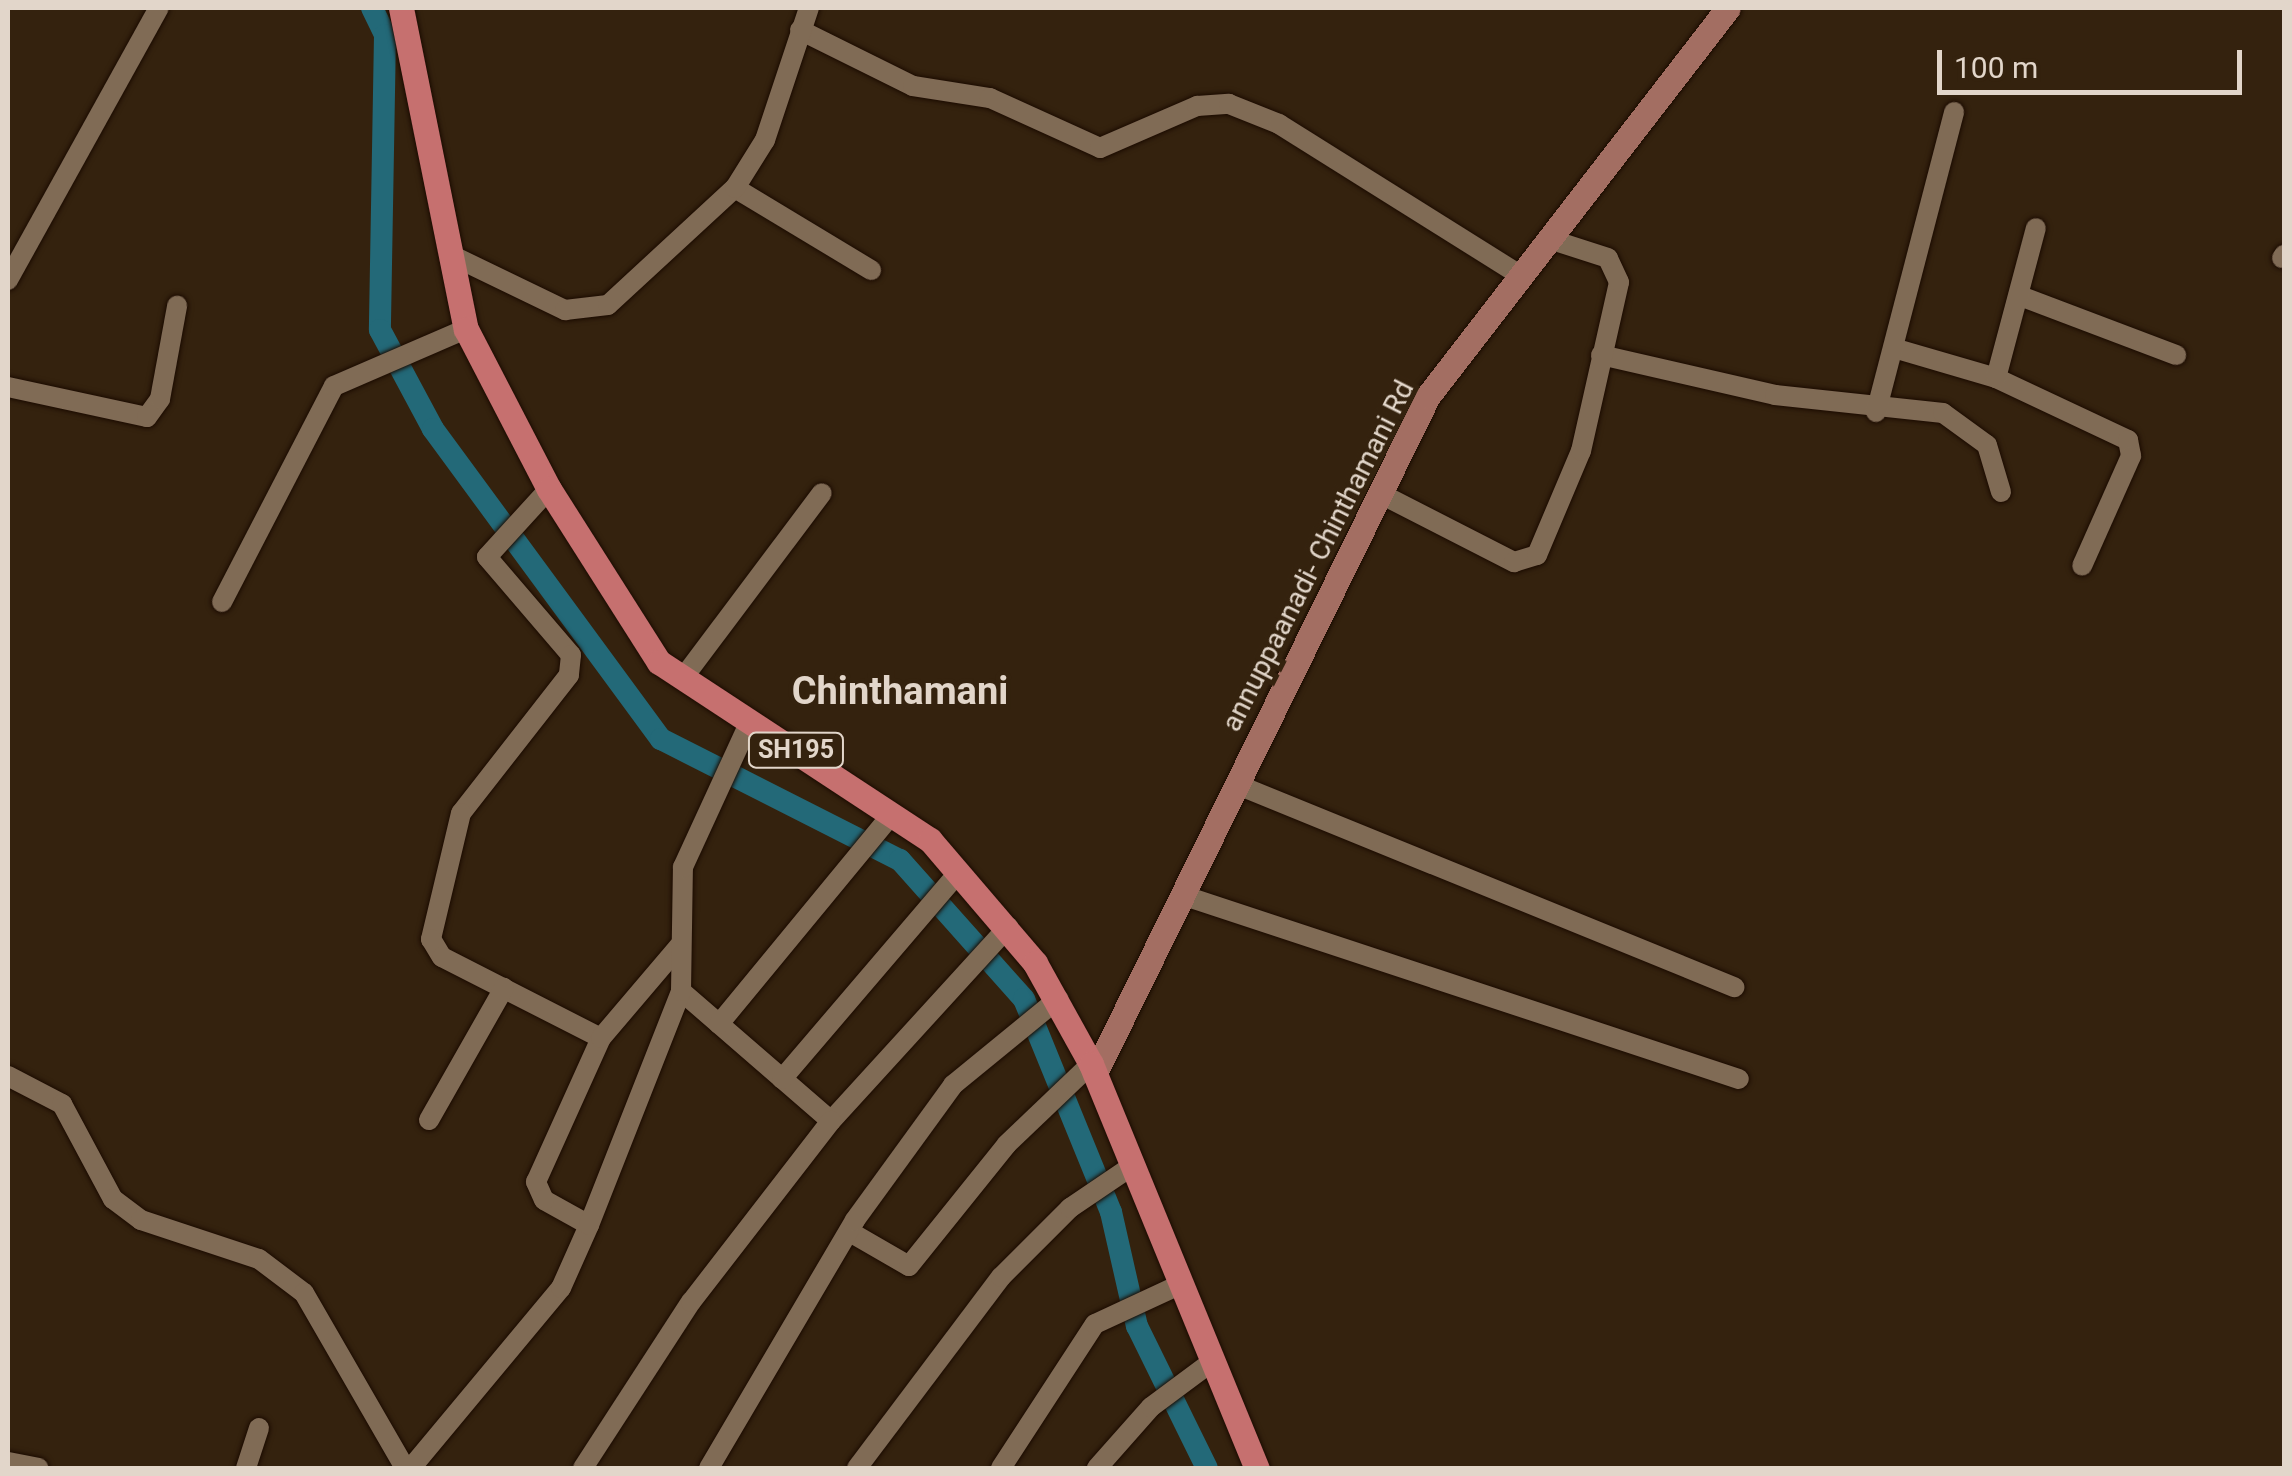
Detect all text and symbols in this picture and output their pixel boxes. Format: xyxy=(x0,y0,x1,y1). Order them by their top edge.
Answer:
scale bar xyxy=(1942,30,2247,92)
text: 100 m xyxy=(1954,50,2038,85)
street label: annuppaanadi- Chinthamani Rd xyxy=(1215,375,1421,737)
district label: Chinthamani xyxy=(792,669,1008,715)
road number: SH195 xyxy=(746,730,846,770)

